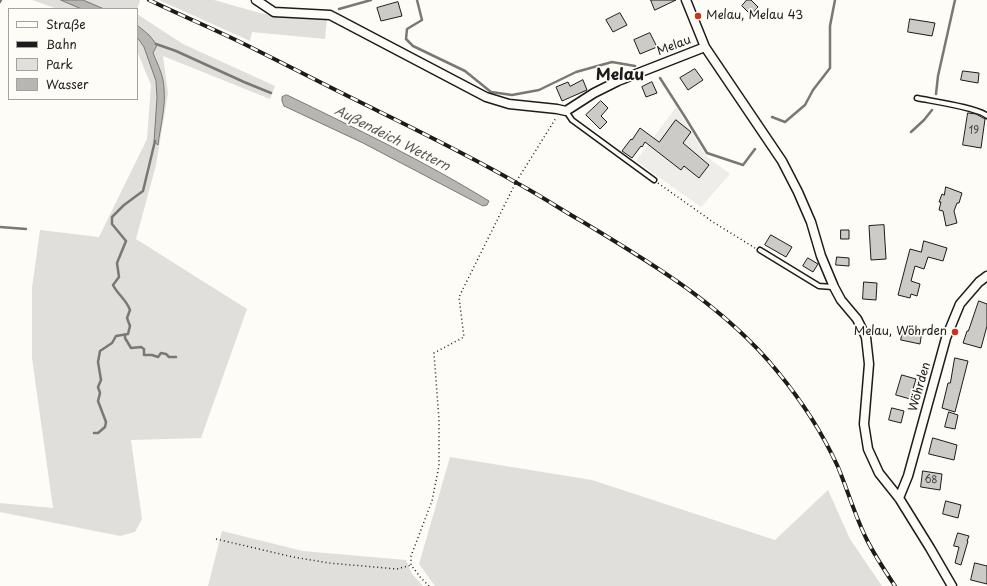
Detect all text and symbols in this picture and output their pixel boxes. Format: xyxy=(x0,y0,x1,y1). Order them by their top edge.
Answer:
legend xyxy=(8,8,138,100)
place label: Melau, Melau 43 xyxy=(706,9,803,23)
marker: Melau, Melau 43 xyxy=(693,11,703,21)
text: Straße xyxy=(46,15,86,33)
street label: Melau xyxy=(655,33,693,59)
text: Bahn xyxy=(46,35,77,53)
text: Park xyxy=(46,55,73,73)
district label: Melau xyxy=(596,66,644,86)
text: Wasser xyxy=(46,75,89,93)
water label: Außendeich Wettern xyxy=(332,103,452,175)
house number: 19 xyxy=(969,125,979,137)
place label: Melau, Wöhrden xyxy=(854,325,947,339)
marker: Melau, Wöhrden xyxy=(950,327,960,337)
street label: Wöhrden xyxy=(906,361,934,413)
house number: 68 xyxy=(924,474,938,486)

